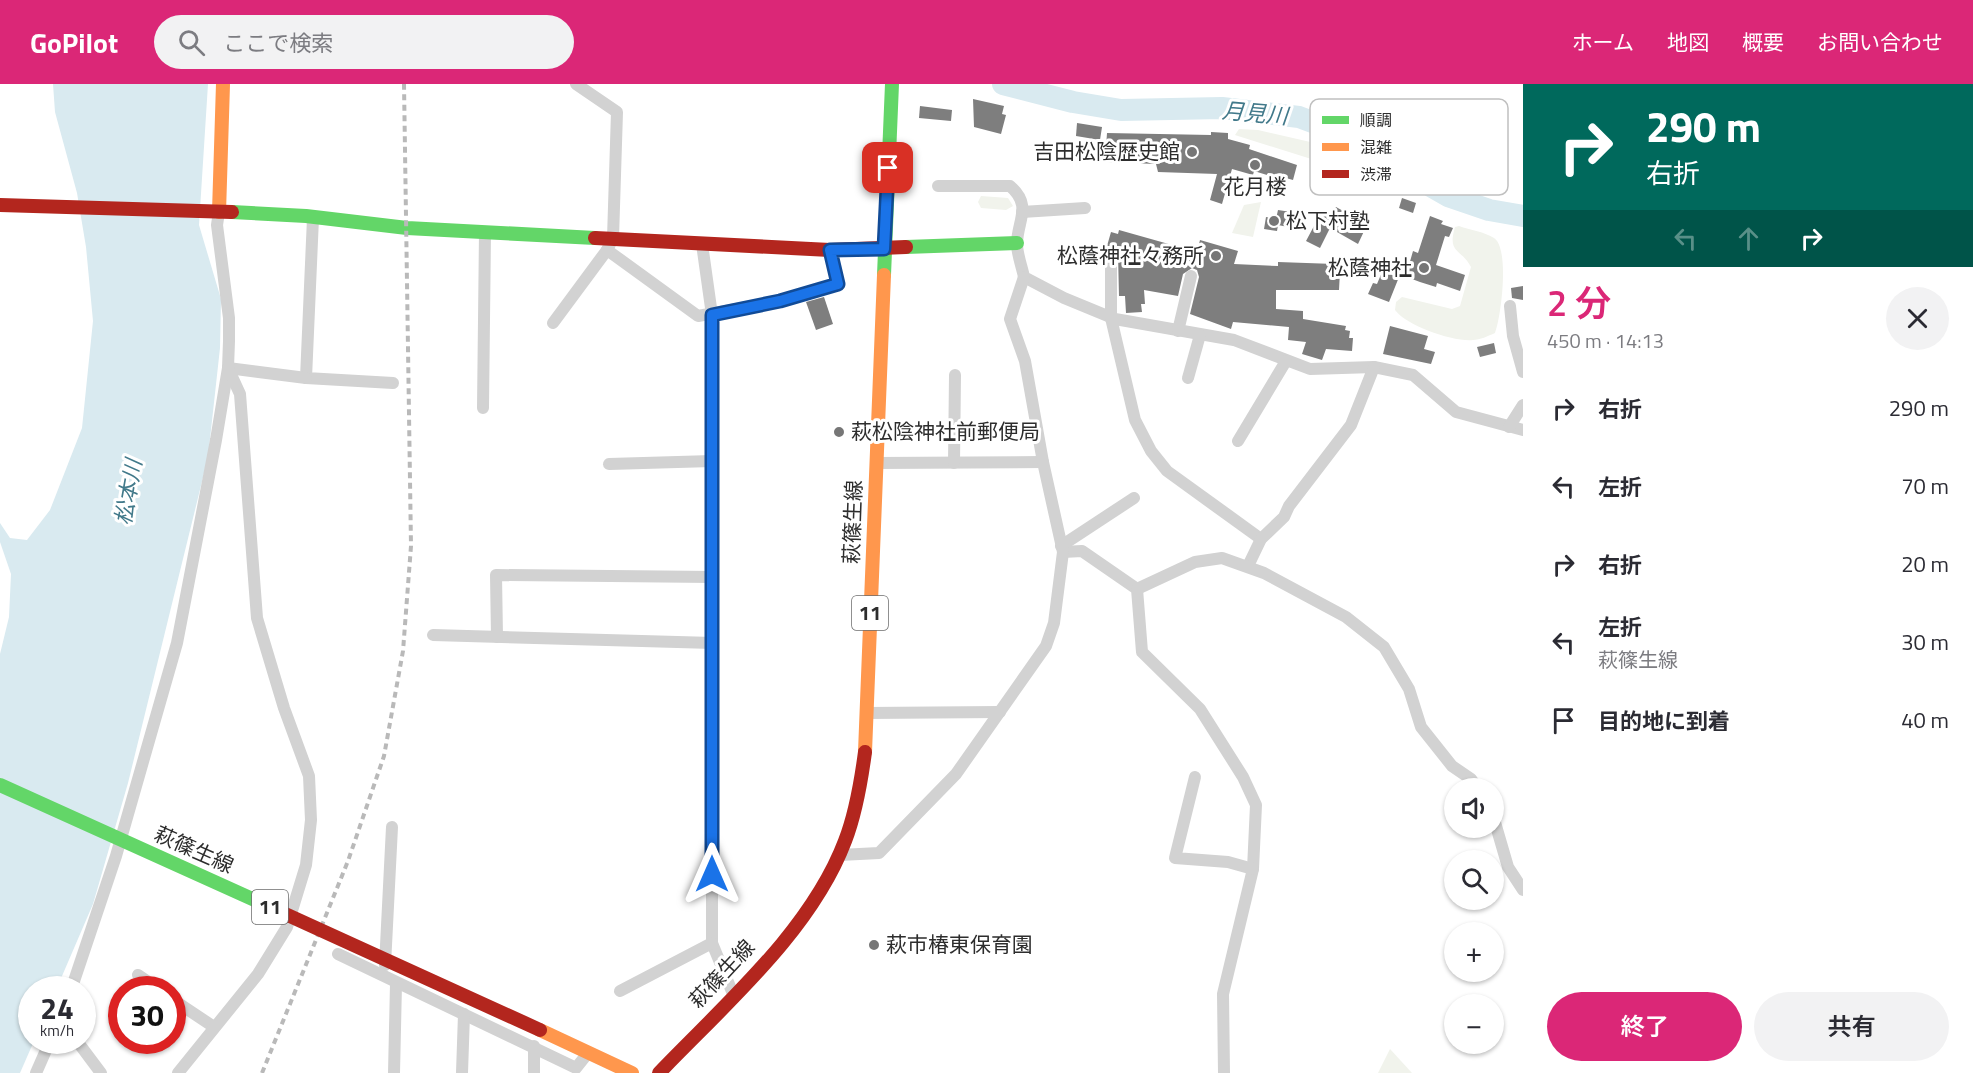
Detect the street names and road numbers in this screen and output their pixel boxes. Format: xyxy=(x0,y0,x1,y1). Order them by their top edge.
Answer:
street label: 萩篠生線 xyxy=(835,479,869,564)
road number: 11 xyxy=(852,596,888,630)
street label: 萩篠生線 xyxy=(150,817,239,881)
road number: 11 xyxy=(252,890,288,924)
street label: 萩篠生線 xyxy=(681,932,762,1015)

